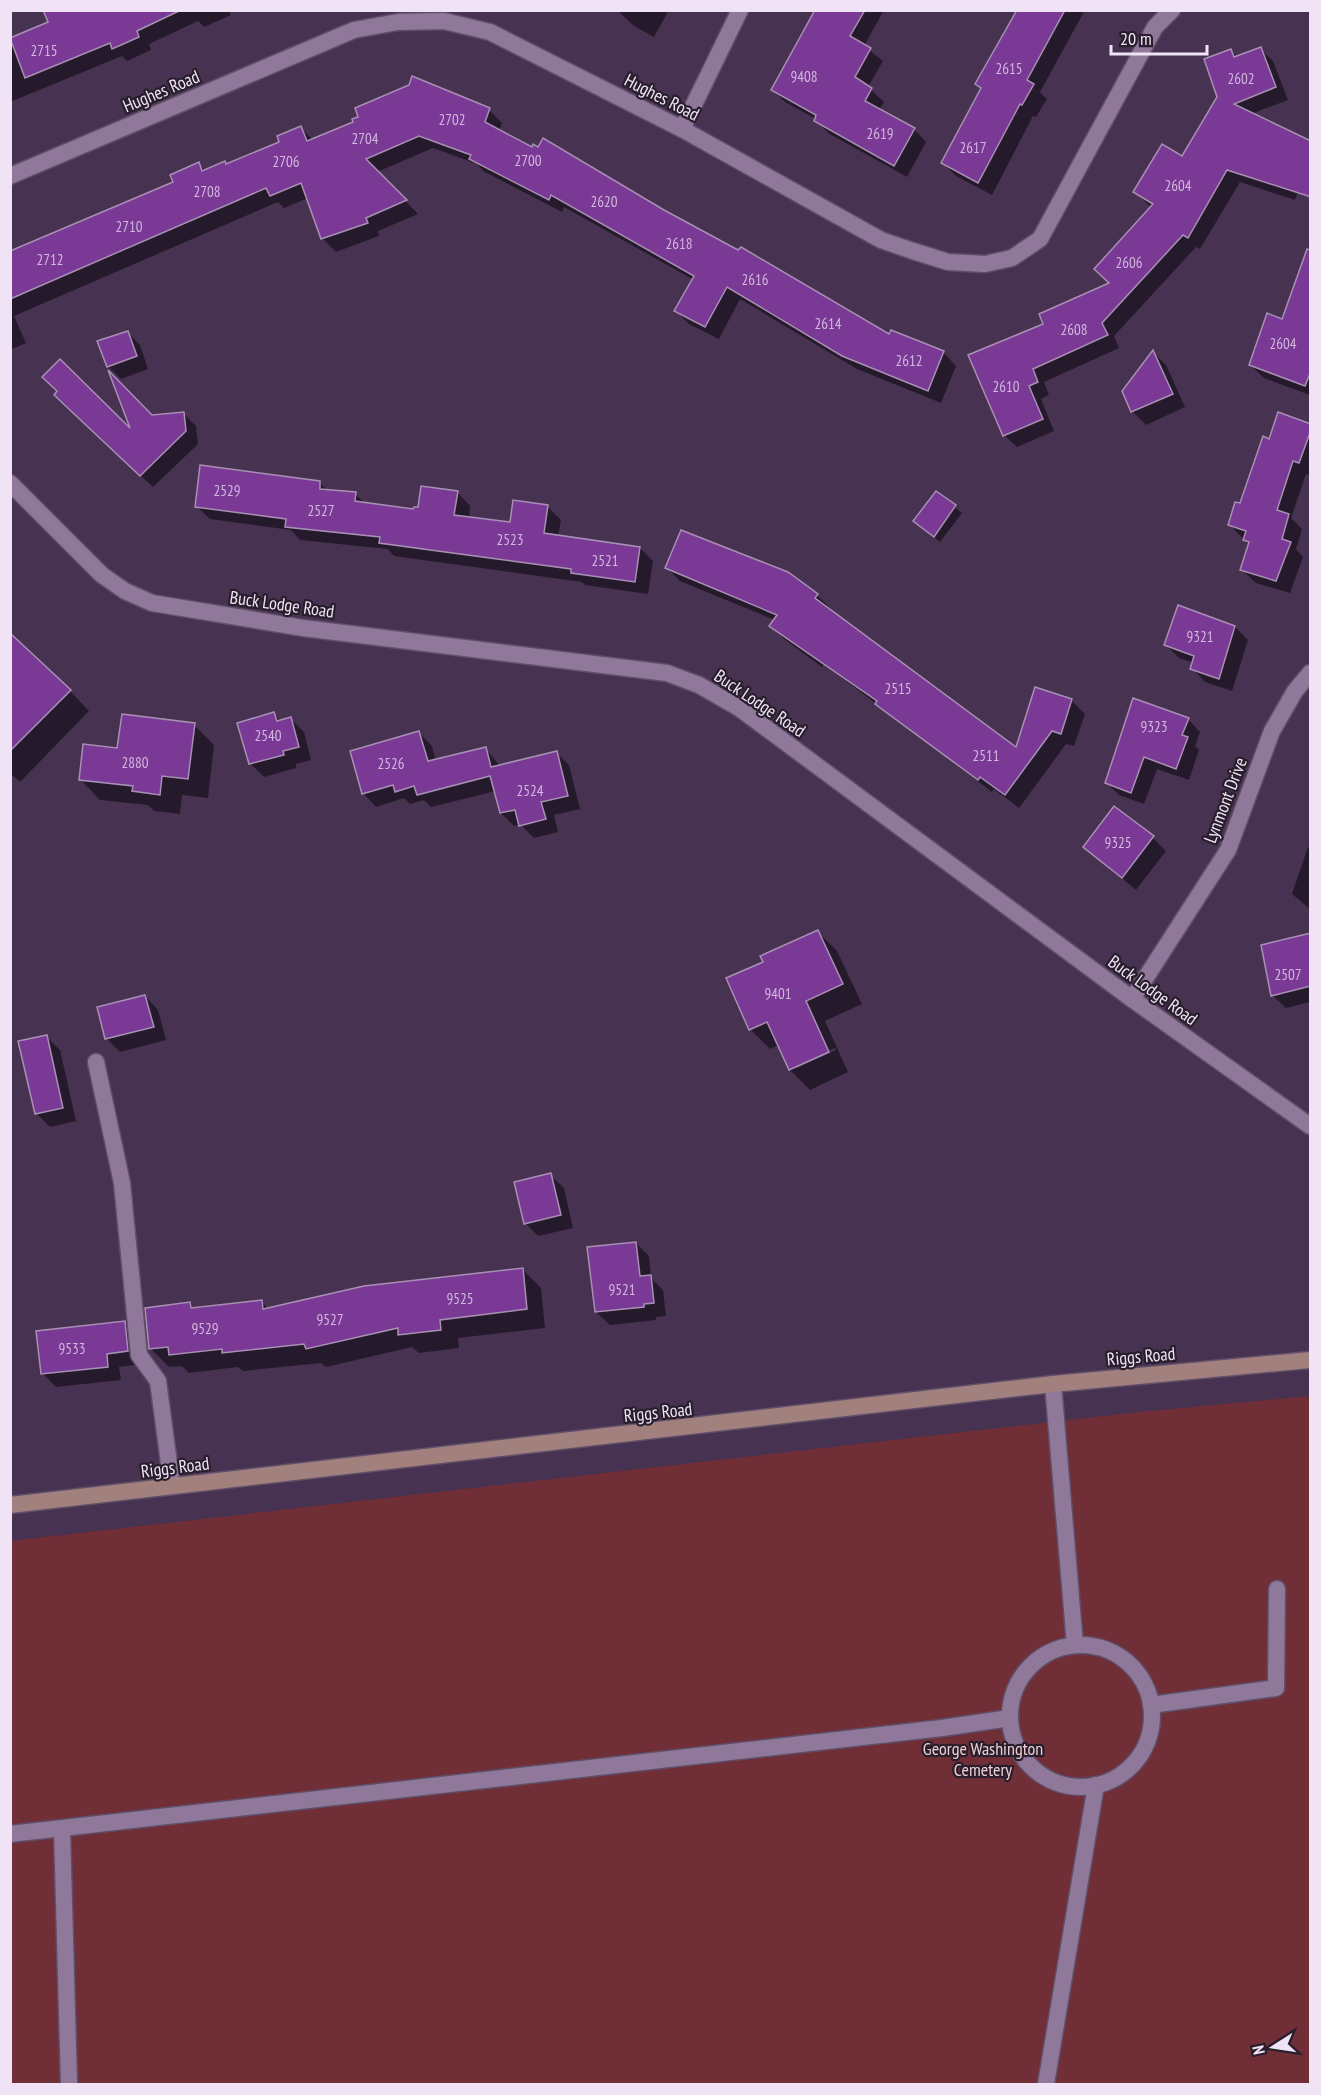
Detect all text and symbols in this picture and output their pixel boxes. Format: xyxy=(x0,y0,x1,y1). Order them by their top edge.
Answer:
scale bar xyxy=(1111,18,1207,56)
text: 20 m xyxy=(1120,27,1152,50)
house number: 2715 xyxy=(30,41,58,60)
house number: 2615 xyxy=(995,59,1023,78)
street label: Hughes Road xyxy=(119,65,203,117)
house number: 9408 xyxy=(790,67,818,86)
street label: Hughes Road xyxy=(621,68,703,126)
house number: 2602 xyxy=(1227,69,1255,88)
house number: 2702 xyxy=(438,110,466,129)
house number: 2619 xyxy=(866,124,894,143)
house number: 2704 xyxy=(351,129,379,148)
house number: 2617 xyxy=(959,138,987,157)
house number: 2700 xyxy=(514,151,542,170)
house number: 2706 xyxy=(272,152,300,171)
house number: 2604 xyxy=(1164,176,1192,195)
house number: 2708 xyxy=(193,182,221,201)
house number: 2620 xyxy=(590,192,618,211)
house number: 2710 xyxy=(115,217,143,236)
house number: 2618 xyxy=(665,234,693,253)
house number: 2712 xyxy=(36,250,64,269)
house number: 2606 xyxy=(1115,253,1143,272)
house number: 2616 xyxy=(741,270,769,289)
house number: 2614 xyxy=(814,314,842,333)
house number: 2608 xyxy=(1060,320,1088,339)
house number: 2604 xyxy=(1269,334,1297,353)
house number: 2612 xyxy=(895,351,923,370)
house number: 2610 xyxy=(992,377,1020,396)
house number: 2529 xyxy=(213,481,241,500)
house number: 2527 xyxy=(307,501,335,520)
house number: 2523 xyxy=(496,530,524,549)
house number: 2521 xyxy=(591,551,619,570)
street label: Buck Lodge Road xyxy=(228,585,336,623)
house number: 9321 xyxy=(1186,627,1214,646)
street label: Buck Lodge Road xyxy=(710,664,810,742)
house number: 2515 xyxy=(884,679,912,698)
house number: 9323 xyxy=(1140,717,1168,736)
house number: 2540 xyxy=(254,726,282,745)
house number: 2511 xyxy=(972,746,1000,765)
house number: 2880 xyxy=(121,753,149,772)
house number: 2526 xyxy=(377,754,405,773)
street label: Lynmont Drive xyxy=(1198,754,1252,846)
house number: 2524 xyxy=(516,781,544,800)
house number: 9325 xyxy=(1104,833,1132,852)
street label: Buck Lodge Road xyxy=(1104,950,1202,1030)
house number: 2507 xyxy=(1274,965,1302,984)
house number: 9401 xyxy=(764,984,792,1003)
house number: 9521 xyxy=(608,1280,636,1299)
house number: 9525 xyxy=(446,1289,474,1308)
house number: 9527 xyxy=(316,1310,344,1329)
house number: 9529 xyxy=(191,1319,219,1338)
house number: 9533 xyxy=(58,1339,86,1358)
street label: Riggs Road xyxy=(1106,1342,1176,1370)
street label: Riggs Road xyxy=(623,1397,693,1427)
street label: Riggs Road xyxy=(139,1451,211,1483)
park label: George Washington Cemetery xyxy=(923,1737,1043,1781)
north arrow xyxy=(1243,2017,1303,2077)
text: N xyxy=(1248,2044,1269,2056)

